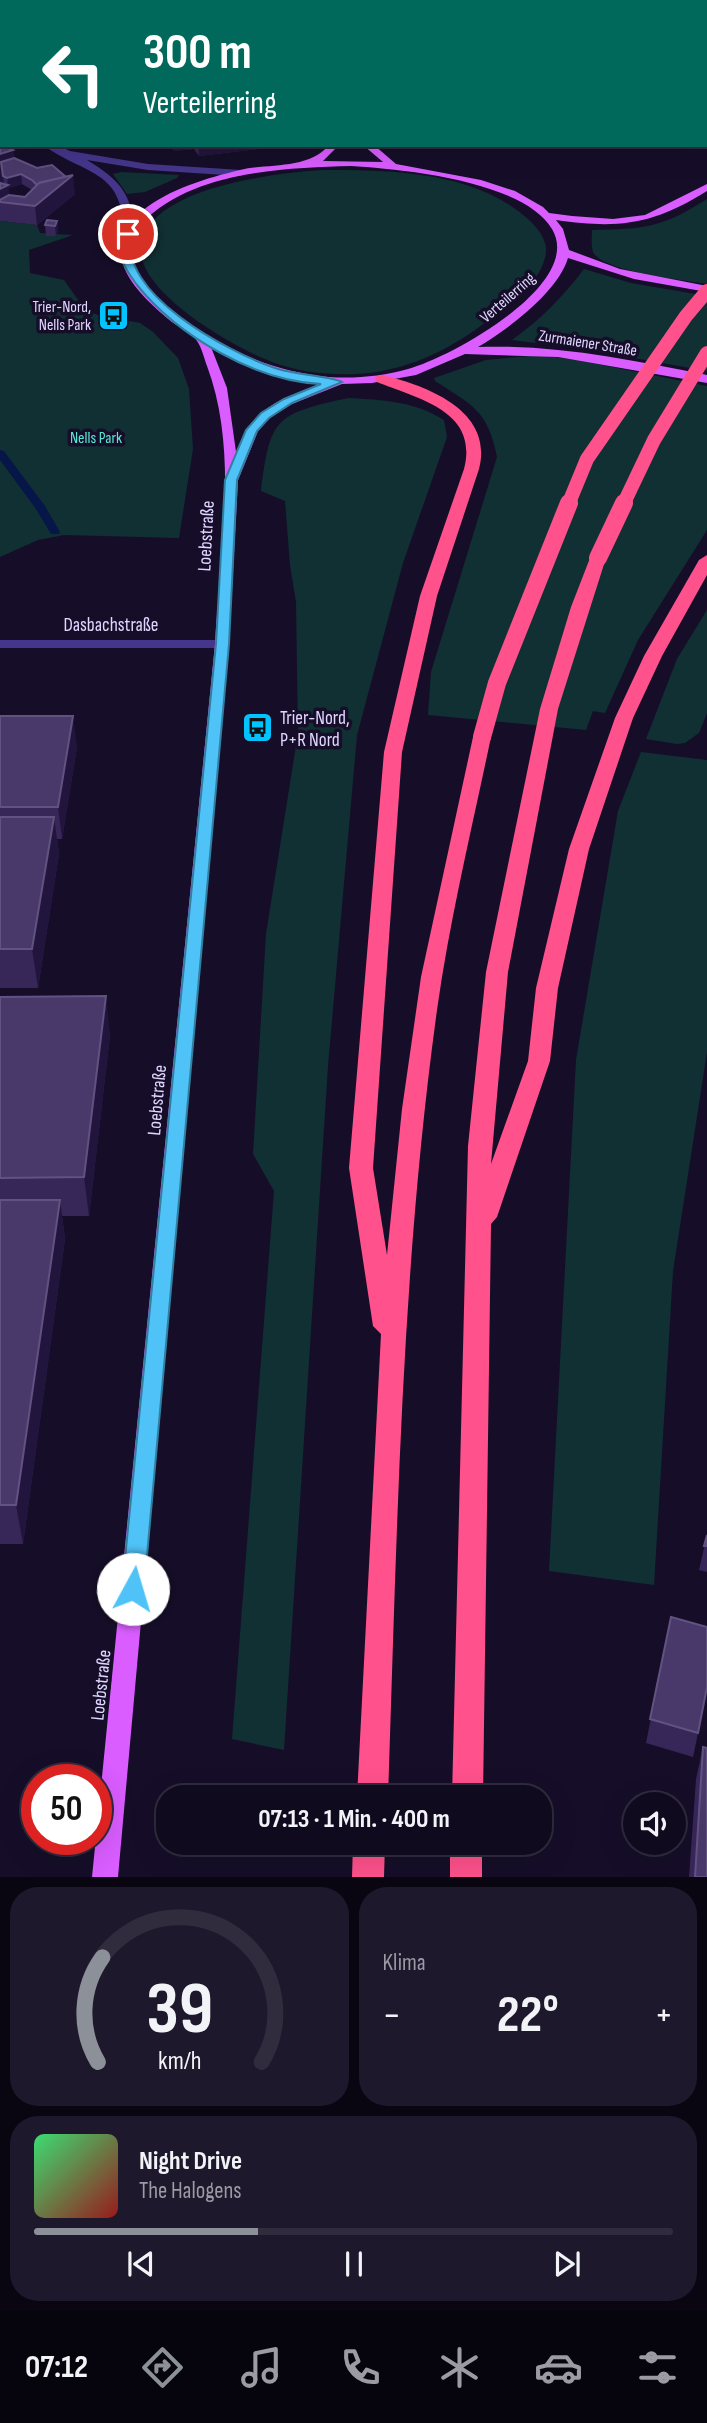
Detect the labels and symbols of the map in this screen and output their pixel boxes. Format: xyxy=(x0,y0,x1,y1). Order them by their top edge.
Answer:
pin xyxy=(98,204,158,264)
street label: Verteilerring xyxy=(477,269,539,327)
place label: Trier-Nord, Nells Park xyxy=(32,298,91,335)
bus stop icon: Trier-Nord, Nells Park xyxy=(97,298,131,332)
street label: Zurmaiener Straße xyxy=(537,326,638,361)
park label: Nells Park xyxy=(70,429,122,448)
street label: Loebstraße xyxy=(193,500,220,572)
street label: Dasbachstraße xyxy=(64,614,158,637)
place label: Trier-Nord, P+R Nord xyxy=(280,707,350,752)
bus stop icon: Trier-Nord, P+R Nord xyxy=(240,711,274,745)
street label: Loebstraße xyxy=(143,1064,172,1136)
position arrow xyxy=(96,1552,170,1626)
street label: Loebstraße xyxy=(86,1649,117,1722)
speed limit sign: 50 xyxy=(21,1764,112,1855)

